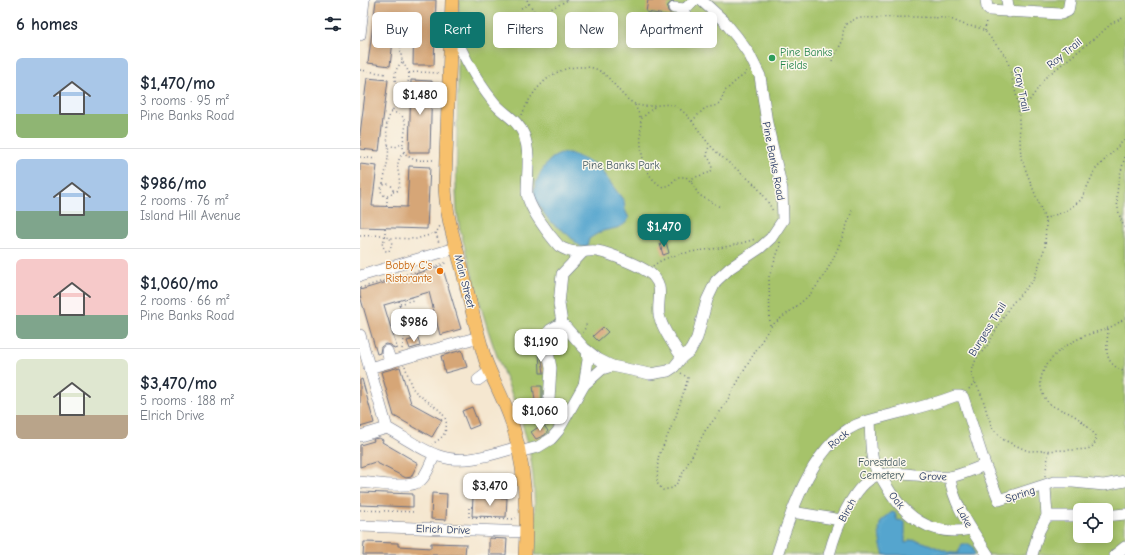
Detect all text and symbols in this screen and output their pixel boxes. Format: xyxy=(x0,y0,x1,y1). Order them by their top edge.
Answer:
chip: Buy xyxy=(372,12,422,48)
chip: Rent xyxy=(430,12,485,48)
chip: Filters xyxy=(493,12,557,48)
chip: New xyxy=(565,12,618,48)
chip: Apartment xyxy=(626,12,717,48)
icon: filters xyxy=(322,13,344,35)
text: 6 homes xyxy=(16,15,78,34)
street label: Roy Trail xyxy=(1044,35,1084,71)
place label: Pine Banks Fields xyxy=(780,46,833,72)
marker: Pine Banks Fields xyxy=(767,53,777,63)
street label: Cray Trail xyxy=(1011,65,1032,113)
icon: home xyxy=(48,74,96,122)
text: $1,470/mo xyxy=(140,74,215,93)
pin: $1,480 xyxy=(387,82,453,116)
text: $1,480 xyxy=(402,87,438,102)
text: 3 rooms · 95 m² xyxy=(140,93,229,108)
text: Pine Banks Road xyxy=(140,108,234,123)
street label: Pine Banks Road xyxy=(760,121,788,202)
park label: Pine Banks Park xyxy=(582,159,660,172)
text: $986/mo xyxy=(140,174,207,193)
icon: home xyxy=(48,175,96,223)
text: 2 rooms · 76 m² xyxy=(140,193,228,208)
text: Island Hill Avenue xyxy=(140,208,240,223)
pin: $1,470 xyxy=(631,214,697,248)
text: $1,470 xyxy=(647,219,681,234)
street label: Main Street xyxy=(452,253,478,310)
place label: Bobby C's Ristorante xyxy=(385,259,432,285)
marker: Bobby C's Ristorante xyxy=(435,266,445,276)
text: $1,060/mo xyxy=(140,274,218,293)
icon: home xyxy=(48,275,96,323)
text: 2 rooms · 66 m² xyxy=(140,293,229,308)
street label: Burgess Trail xyxy=(966,300,1009,359)
text: Pine Banks Road xyxy=(140,308,234,323)
pin: $986 xyxy=(390,309,438,343)
text: $986 xyxy=(400,314,428,329)
pin: $1,190 xyxy=(508,329,574,363)
text: $1,190 xyxy=(524,334,558,349)
text: $3,470/mo xyxy=(140,374,217,393)
icon: home xyxy=(48,375,96,423)
text: 5 rooms · 188 m² xyxy=(140,393,234,408)
pin: $1,060 xyxy=(507,398,573,432)
text: $1,060 xyxy=(521,403,559,418)
text: Elrich Drive xyxy=(140,408,204,423)
street label: Rock xyxy=(825,427,852,452)
park label: Forestdale Cemetery xyxy=(858,456,907,482)
street label: Grove xyxy=(919,470,947,483)
pin: $3,470 xyxy=(457,473,523,507)
text: $3,470 xyxy=(472,478,508,493)
street label: Spring xyxy=(1004,484,1037,505)
street label: Oak xyxy=(886,489,908,512)
street label: Birch xyxy=(836,496,859,524)
map controls xyxy=(1073,503,1113,543)
button: locate xyxy=(1073,503,1113,543)
street label: Lake xyxy=(954,505,976,530)
street label: Elrich Drive xyxy=(416,522,471,537)

